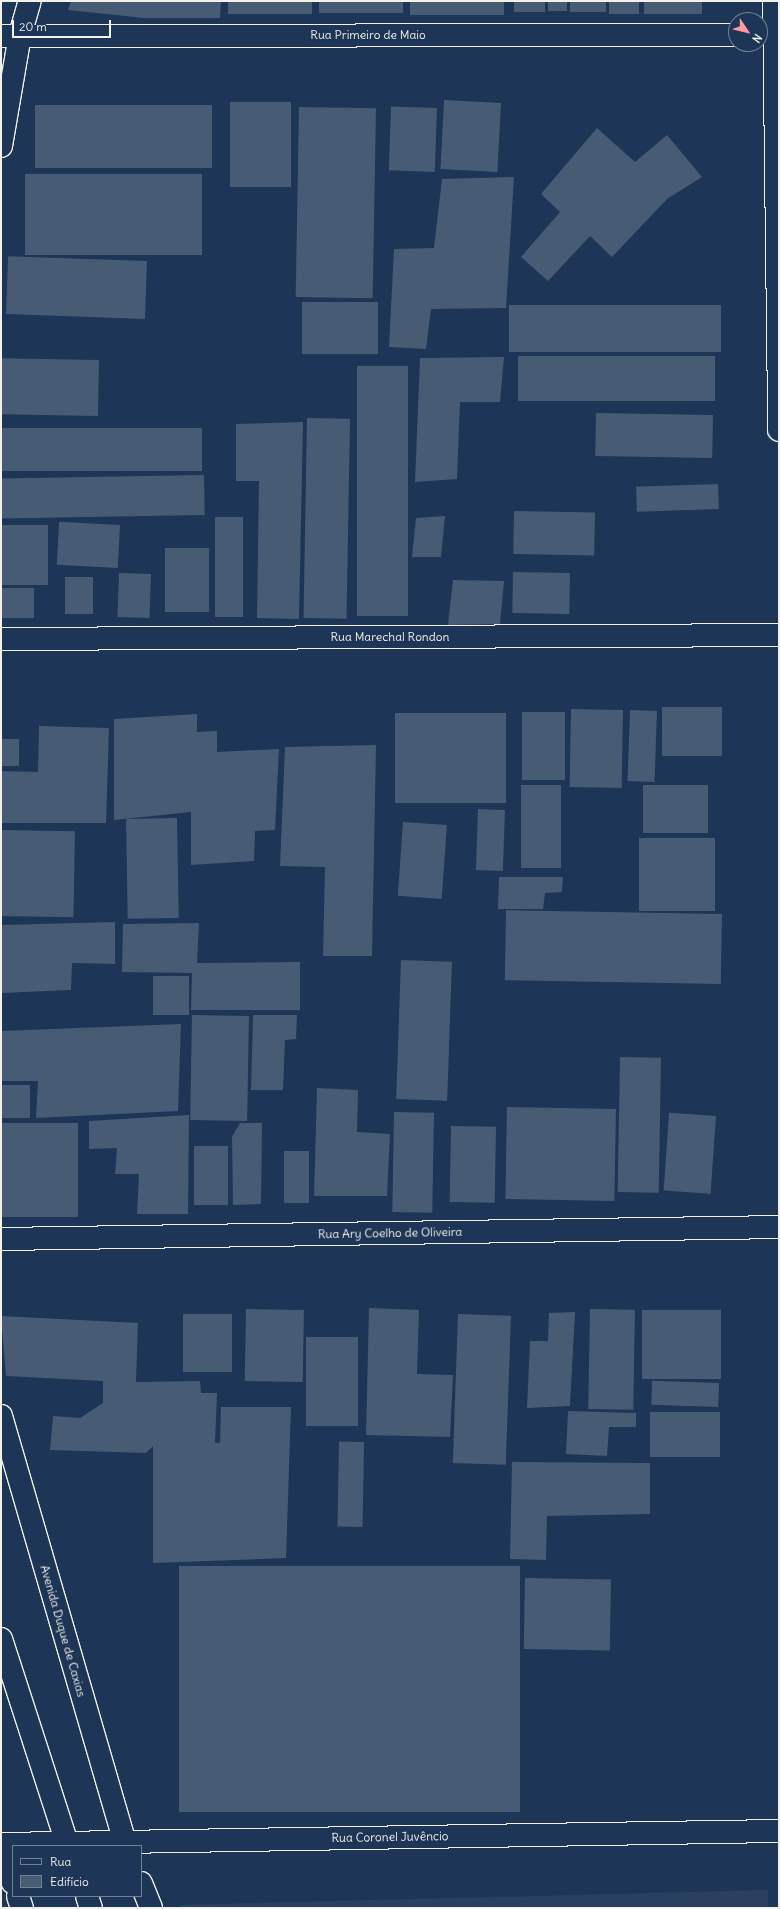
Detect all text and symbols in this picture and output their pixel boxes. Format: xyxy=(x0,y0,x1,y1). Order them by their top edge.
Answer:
scale bar xyxy=(14,12,113,38)
north arrow xyxy=(728,12,768,52)
text: 20 m xyxy=(19,19,47,34)
street label: Rua Primeiro de Maio xyxy=(310,28,426,42)
text: N xyxy=(749,31,765,45)
street label: Rua Marechal Rondon xyxy=(330,630,450,644)
street label: Rua Ary Coelho de Oliveira xyxy=(318,1225,462,1241)
street label: Avenida Duque de Caxias xyxy=(37,1563,89,1699)
street label: Rua Coronel Juvêncio xyxy=(331,1829,449,1845)
legend xyxy=(12,1845,142,1897)
text: Rua xyxy=(50,1854,71,1869)
text: Edifício xyxy=(50,1874,89,1889)

